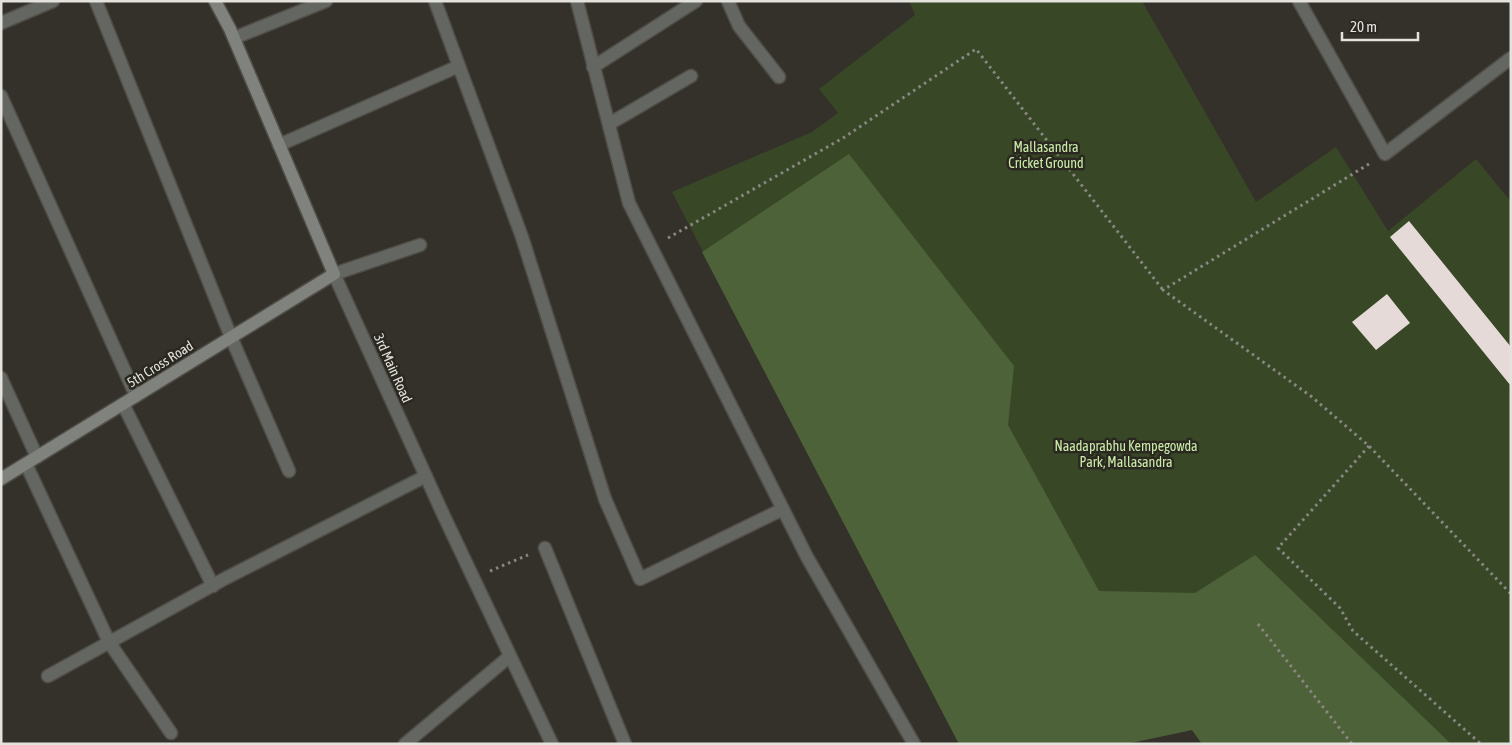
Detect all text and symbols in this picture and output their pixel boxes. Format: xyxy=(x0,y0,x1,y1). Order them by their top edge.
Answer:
scale bar xyxy=(1342,10,1418,42)
text: 20 m xyxy=(1350,18,1377,35)
park label: Mallasandra Cricket Ground xyxy=(1008,139,1084,171)
street label: 3rd Main Road xyxy=(371,331,415,405)
street label: 5th Cross Road xyxy=(124,337,196,391)
park label: Naadaprabhu Kempegowda Park, Mallasandra xyxy=(1054,438,1198,470)

